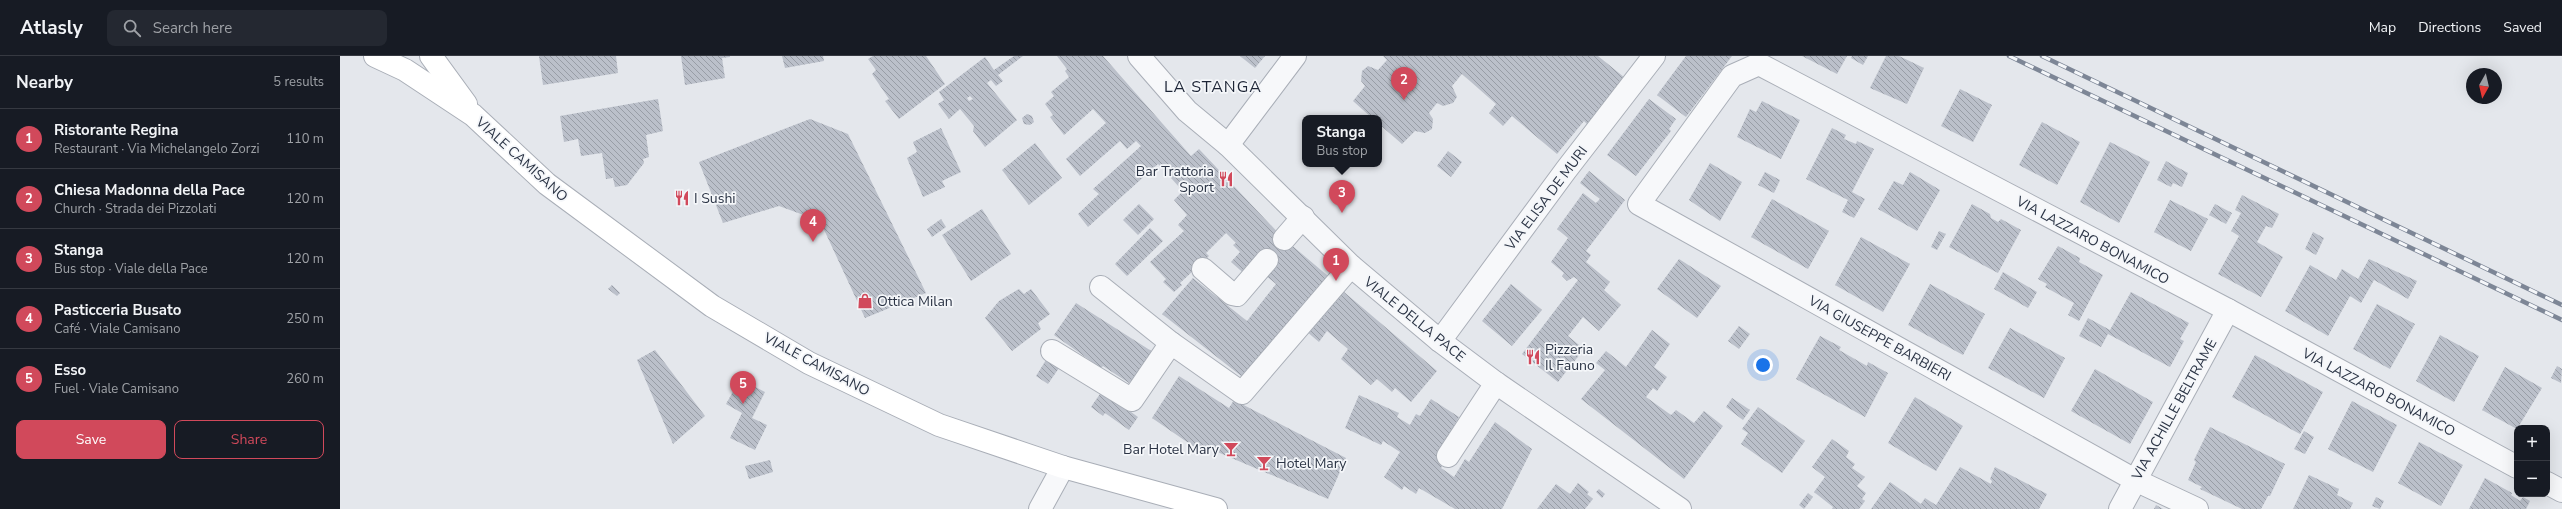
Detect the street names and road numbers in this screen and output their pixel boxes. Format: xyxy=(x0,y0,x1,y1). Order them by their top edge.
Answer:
street label: VIALE CAMISANO xyxy=(471,112,572,206)
street label: VIA ELISA DE MURI xyxy=(1500,142,1592,255)
street label: VIA LAZZARO BONAMICO xyxy=(2012,191,2173,289)
street label: VIALE DELLA PACE xyxy=(1359,272,1469,366)
street label: VIA GIUSEPPE BARBIERI xyxy=(1804,291,1954,386)
street label: VIALE CAMISANO xyxy=(759,328,873,400)
street label: VIA ACHILLE BELTRAME xyxy=(2127,335,2221,484)
street label: VIA LAZZARO BONAMICO xyxy=(2298,343,2459,441)

